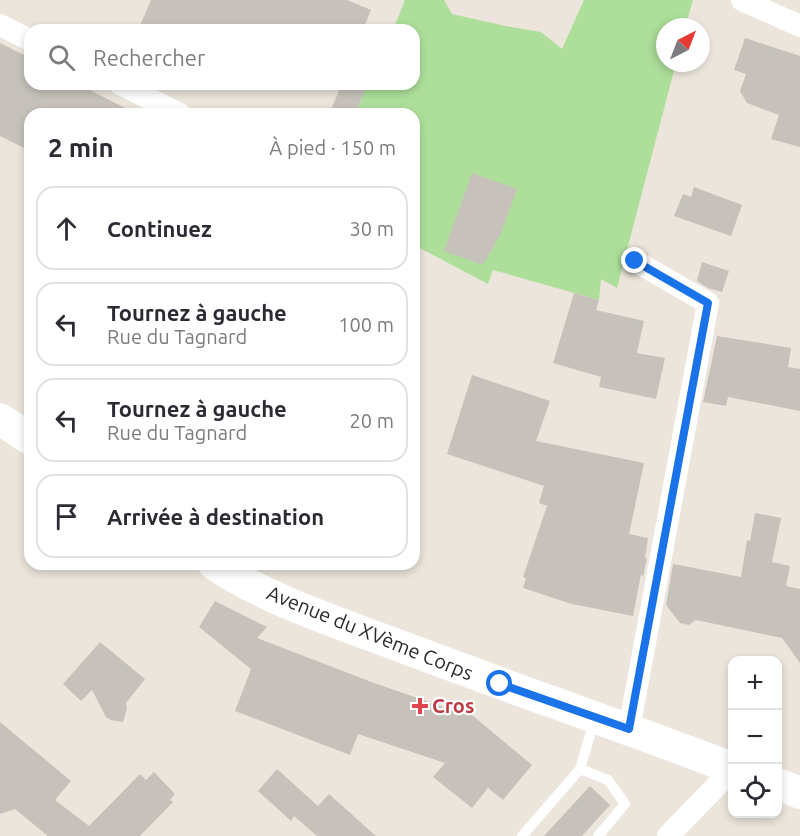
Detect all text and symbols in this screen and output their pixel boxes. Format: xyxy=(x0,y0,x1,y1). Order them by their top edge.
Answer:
north arrow xyxy=(656,18,710,72)
search box xyxy=(24,24,420,90)
icon: search xyxy=(45,41,78,74)
text: Rechercher xyxy=(93,45,205,70)
text: 2 min xyxy=(48,133,114,162)
text: À pied · 150 m xyxy=(269,136,396,159)
icon: ahead xyxy=(50,212,83,245)
text: Continuez xyxy=(107,216,212,241)
text: 30 m xyxy=(350,217,394,240)
route end xyxy=(621,247,647,273)
text: Tournez à gauche xyxy=(107,300,287,325)
icon: left xyxy=(50,308,83,341)
text: 100 m xyxy=(338,313,394,336)
text: Rue du Tagnard xyxy=(107,325,247,348)
text: Tournez à gauche xyxy=(107,396,287,421)
icon: left xyxy=(50,404,83,437)
text: 20 m xyxy=(350,409,394,432)
text: Rue du Tagnard xyxy=(107,421,247,444)
icon: arrive xyxy=(50,500,83,533)
text: Arrivée à destination xyxy=(107,504,324,529)
street label: Avenue du XVème Corps xyxy=(264,581,477,684)
map controls xyxy=(728,656,782,818)
button: + xyxy=(728,656,782,710)
route start xyxy=(486,670,512,696)
place label: Cros xyxy=(432,694,474,717)
marker: Cros xyxy=(413,699,427,713)
button: − xyxy=(728,710,782,764)
button: locate xyxy=(728,764,782,818)

